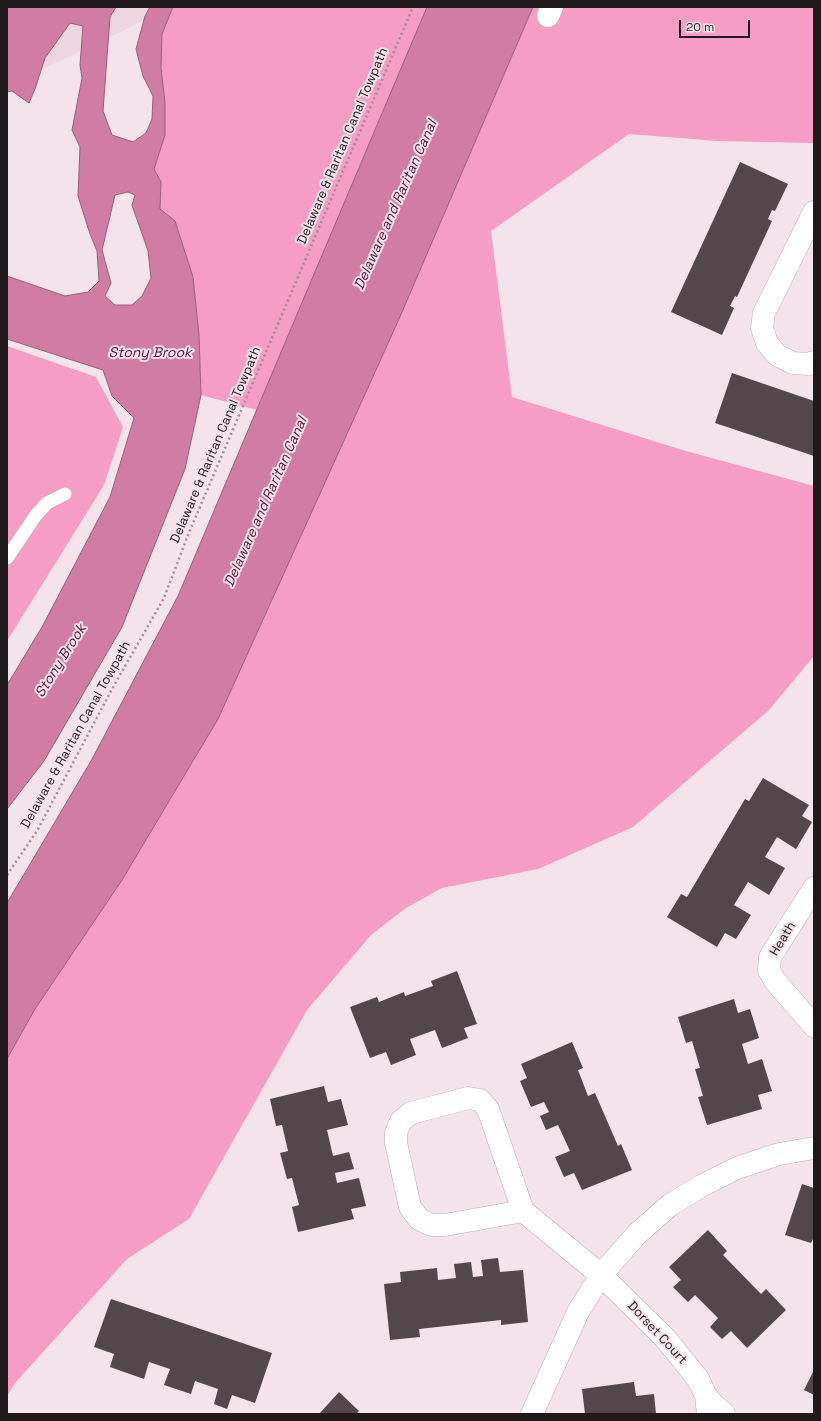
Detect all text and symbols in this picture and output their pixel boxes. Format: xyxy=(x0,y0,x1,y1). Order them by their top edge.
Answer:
scale bar xyxy=(681,12,752,38)
text: 20 m xyxy=(686,19,714,35)
street label: Delaware & Raritan Canal Towpath xyxy=(294,45,392,247)
water label: Delaware and Raritan Canal xyxy=(351,118,441,292)
street label: Delaware & Raritan Canal Towpath xyxy=(167,344,265,546)
water label: Stony Brook xyxy=(108,345,192,361)
water label: Delaware and Raritan Canal xyxy=(221,415,311,589)
water label: Stony Brook xyxy=(32,621,90,701)
street label: Delaware & Raritan Canal Towpath xyxy=(18,639,134,831)
street label: Heath xyxy=(767,919,799,959)
street label: Dorset Court xyxy=(624,1298,690,1368)

